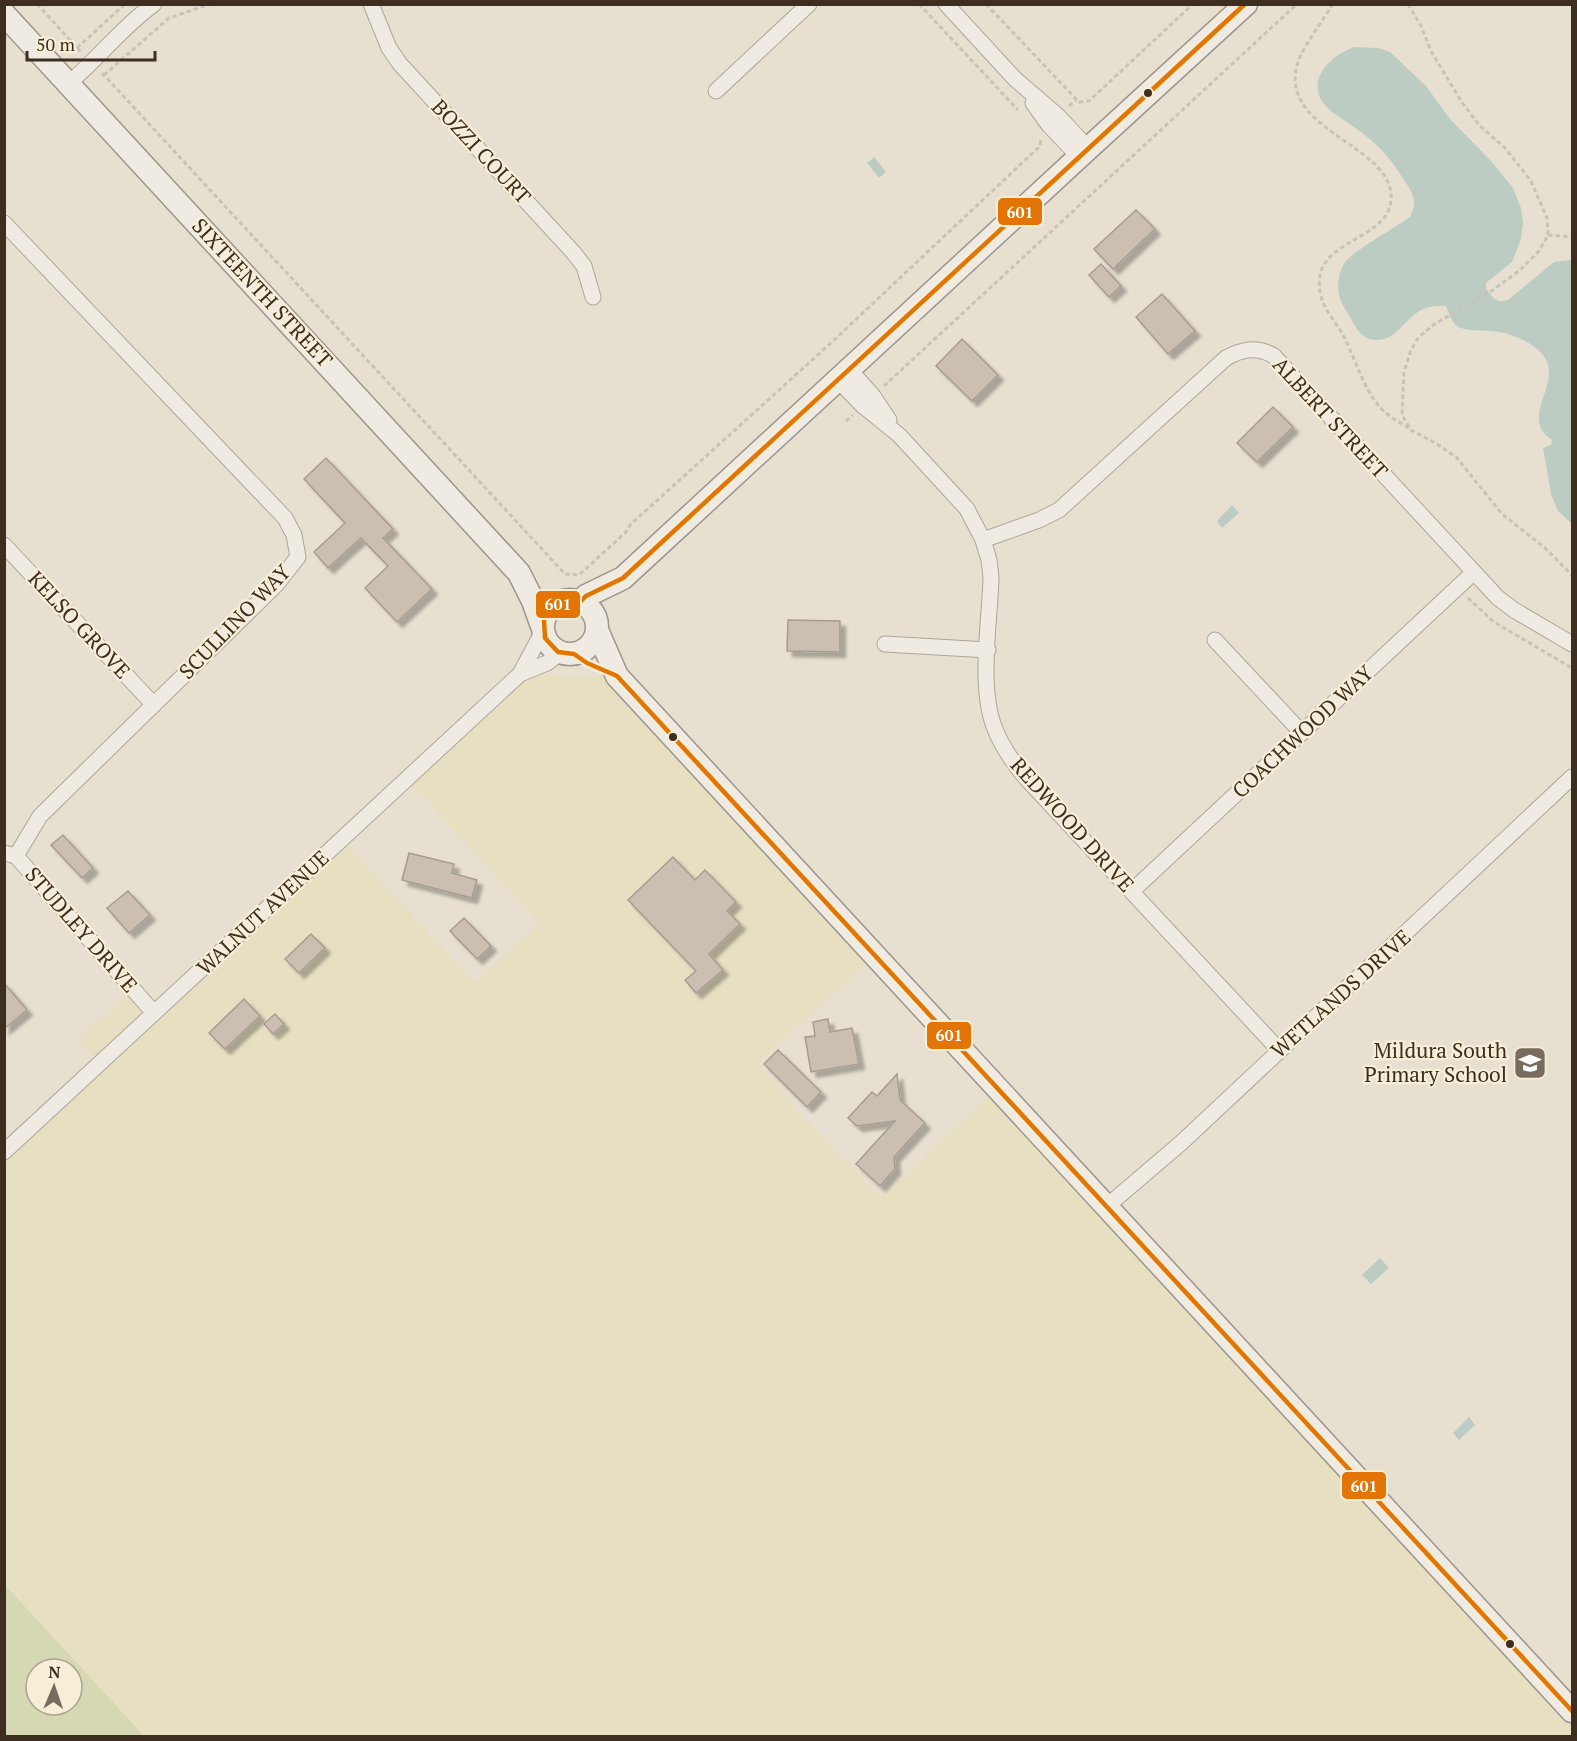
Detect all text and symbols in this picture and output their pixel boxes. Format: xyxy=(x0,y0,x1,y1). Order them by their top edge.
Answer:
scale bar xyxy=(27,24,154,62)
text: 50 m xyxy=(36,32,76,56)
unlabelled marker xyxy=(1142,87,1154,99)
street label: BOZZI COURT xyxy=(426,93,538,210)
line badge: 601 xyxy=(997,197,1043,226)
text: 601 xyxy=(1006,201,1034,223)
street label: SIXTEENTH STREET xyxy=(186,212,339,373)
street label: ALBERT STREET xyxy=(1267,351,1394,484)
street label: SCULLINO WAY xyxy=(172,558,296,685)
street label: KELSO GROVE xyxy=(23,564,137,684)
line badge: 601 xyxy=(535,590,581,619)
text: 601 xyxy=(544,593,572,615)
street label: COACHWOOD WAY xyxy=(1226,658,1379,804)
unlabelled marker xyxy=(667,731,679,743)
street label: REDWOOD DRIVE xyxy=(1005,751,1141,898)
street label: WALNUT AVENUE xyxy=(190,844,334,981)
street label: STUDLEY DRIVE xyxy=(19,861,144,998)
street label: WETLANDS DRIVE xyxy=(1264,923,1416,1064)
line badge: 601 xyxy=(926,1021,972,1050)
text: 601 xyxy=(935,1024,963,1046)
place label: Mildura South Primary School xyxy=(1364,1036,1507,1088)
school or university icon: Mildura South Primary School xyxy=(1512,1045,1548,1081)
line badge: 601 xyxy=(1341,1471,1387,1500)
text: 601 xyxy=(1350,1475,1378,1497)
unlabelled marker xyxy=(1504,1638,1516,1650)
north arrow xyxy=(24,1657,84,1717)
text: N xyxy=(48,1661,61,1683)

